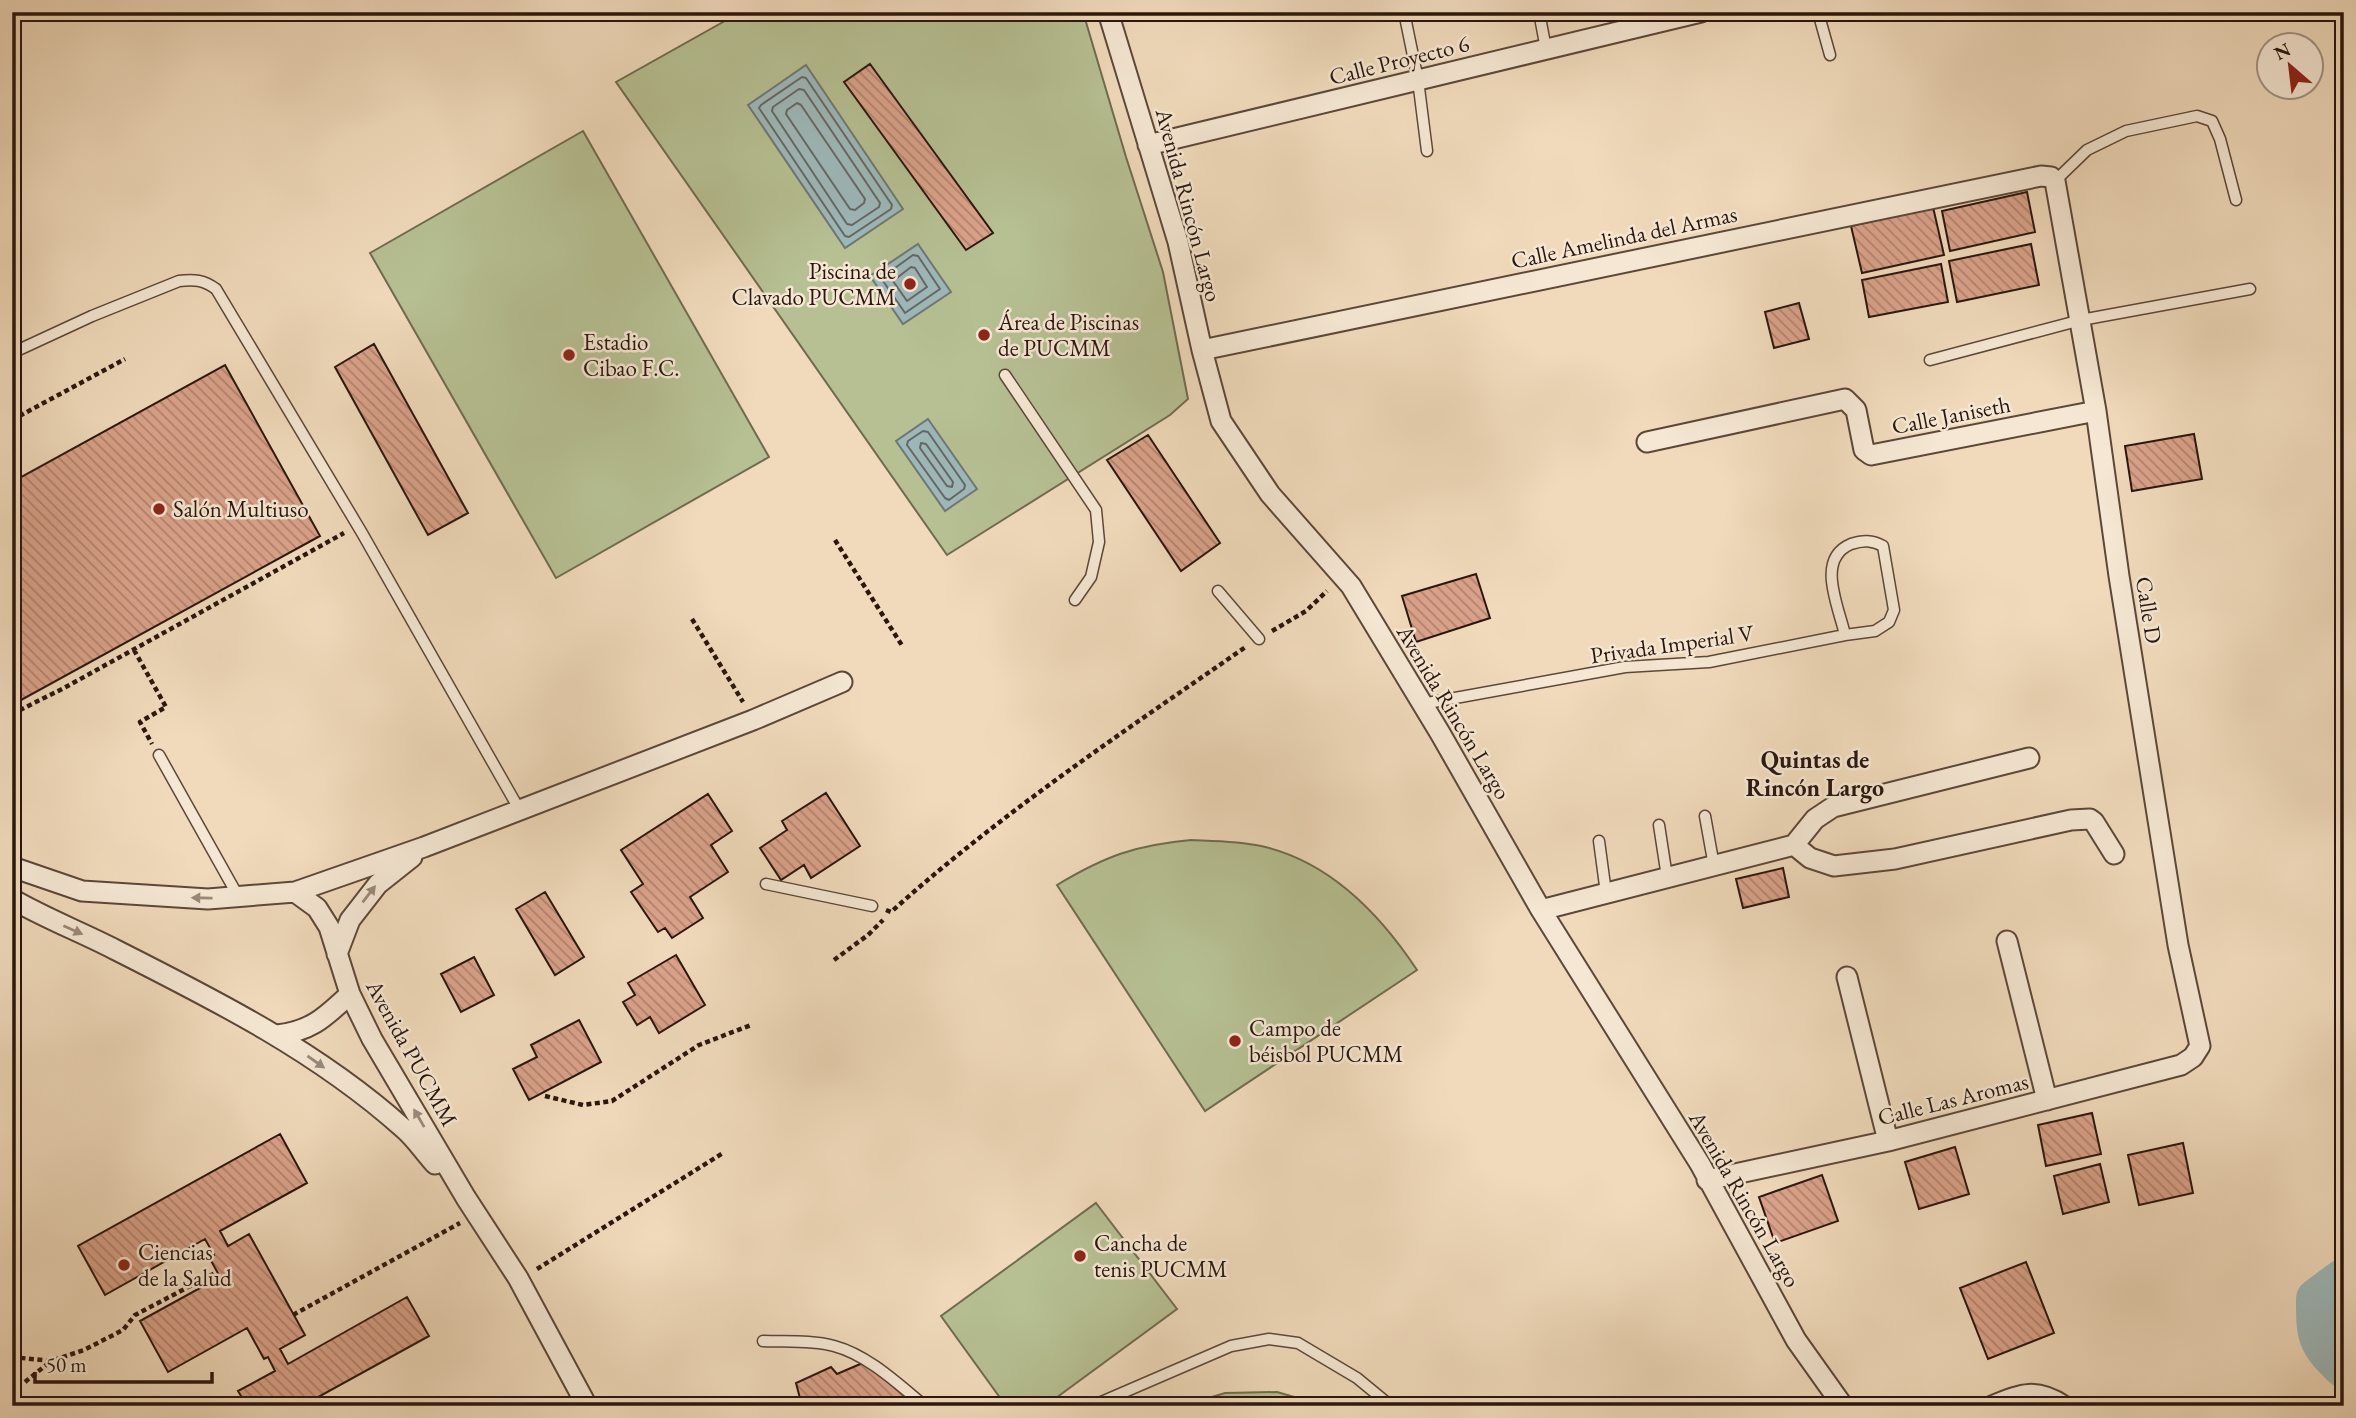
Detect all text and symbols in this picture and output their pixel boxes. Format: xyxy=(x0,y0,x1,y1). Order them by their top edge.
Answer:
street label: Calle Proyecto 6 xyxy=(1326,28,1472,92)
north arrow xyxy=(2254,32,2324,102)
text: N xyxy=(2270,36,2295,66)
street label: Avenida Rincón Largo xyxy=(1149,104,1229,305)
street label: Calle Amelinda del Armas xyxy=(1508,198,1740,276)
place label: Piscina de Clavado PUCMM xyxy=(731,256,896,312)
marker: Piscina de Clavado PUCMM xyxy=(902,276,918,292)
place label: Área de Piscinas de PUCMM xyxy=(997,307,1139,363)
place label: Estadio Cibao F.C. xyxy=(583,327,680,383)
marker: Área de Piscinas de PUCMM xyxy=(976,327,992,343)
marker: Estadio Cibao F.C. xyxy=(561,347,577,363)
street label: Calle Janiseth xyxy=(1889,389,2013,441)
place label: Salón Multiuso xyxy=(173,494,309,524)
marker: Salón Multiuso xyxy=(151,501,167,517)
street label: Calle D xyxy=(2129,574,2169,646)
street label: Avenida Rincón Largo xyxy=(1389,618,1518,805)
street label: Privada Imperial V xyxy=(1588,618,1756,670)
district label: Quintas de Rincón Largo xyxy=(1746,744,1884,804)
one-way arrow xyxy=(362,886,377,904)
one-way arrow xyxy=(191,893,213,904)
one-way arrow xyxy=(63,924,83,936)
street label: Avenida PUCMM xyxy=(359,973,465,1132)
place label: Campo de béisbol PUCMM xyxy=(1249,1013,1403,1069)
marker: Campo de béisbol PUCMM xyxy=(1227,1033,1243,1049)
one-way arrow xyxy=(307,1055,325,1069)
street label: Calle Las Aromas xyxy=(1875,1066,2031,1132)
street label: Avenida Rincón Largo xyxy=(1682,1105,1808,1293)
one-way arrow xyxy=(413,1109,425,1128)
place label: Cancha de tenis PUCMM xyxy=(1094,1228,1227,1284)
place label: Ciencias de la Salud xyxy=(138,1237,232,1293)
marker: Cancha de tenis PUCMM xyxy=(1072,1248,1088,1264)
marker: Ciencias de la Salud xyxy=(116,1257,132,1273)
scale bar xyxy=(35,1341,212,1385)
text: 50 m xyxy=(46,1351,87,1378)

